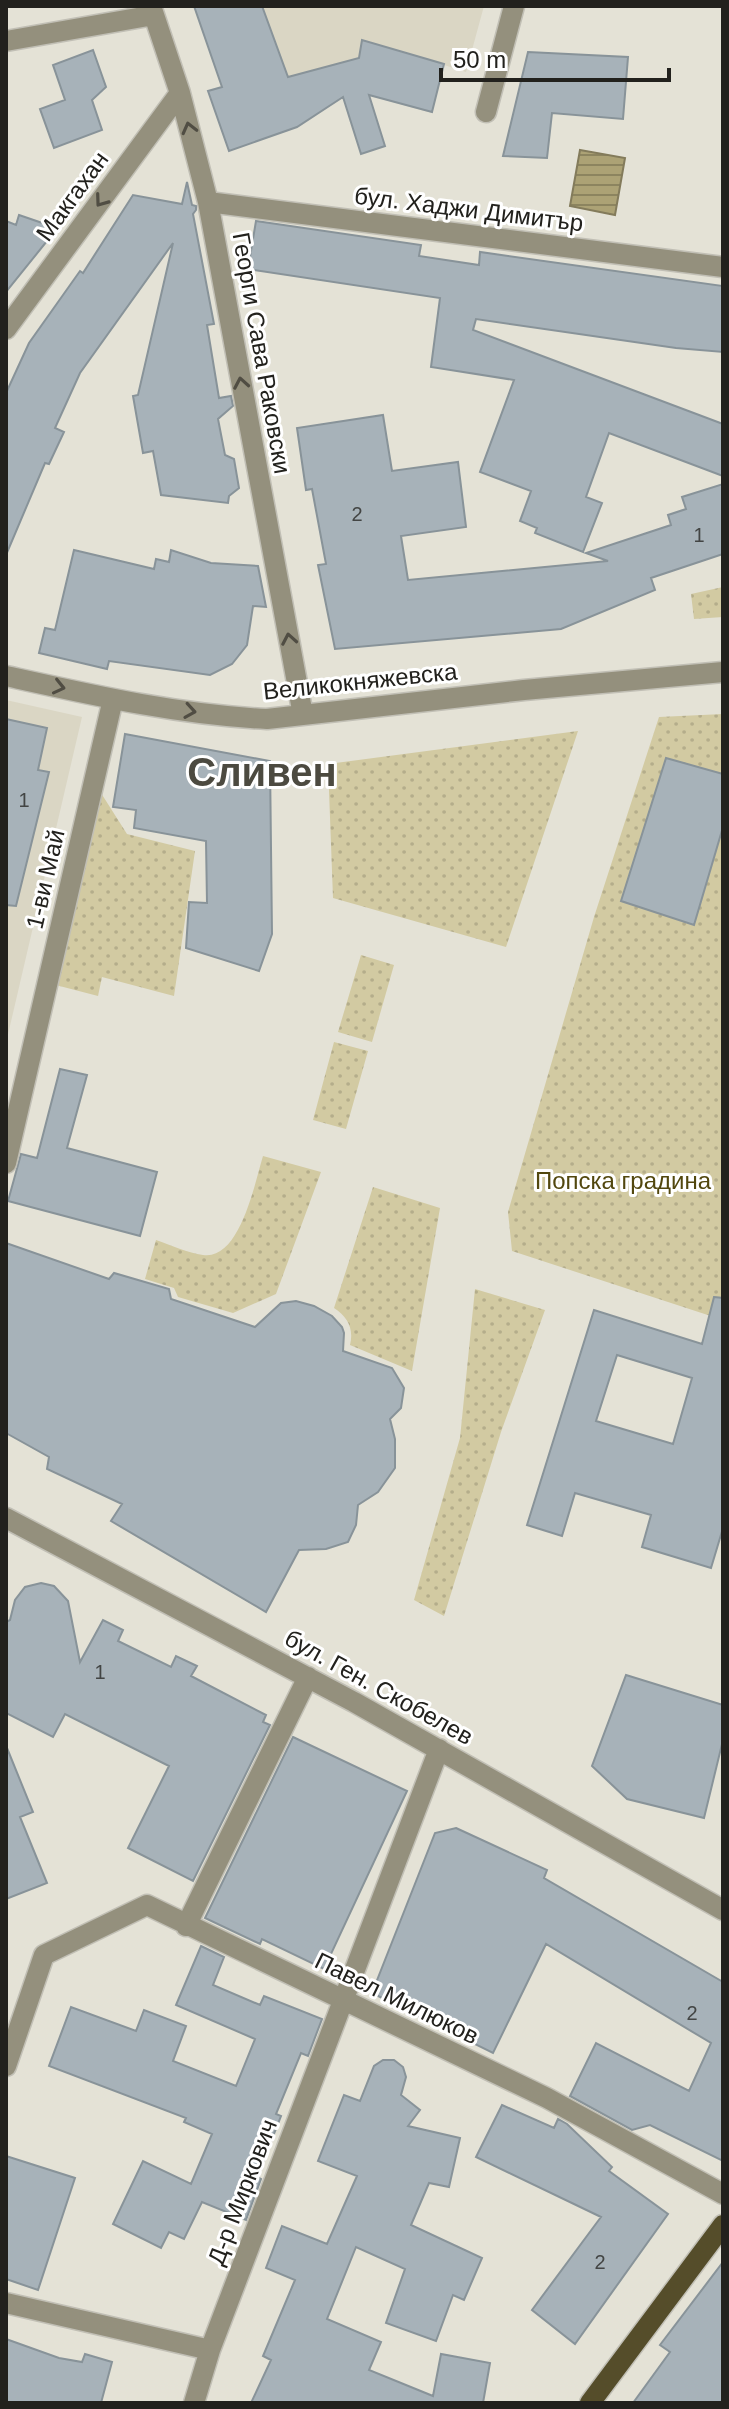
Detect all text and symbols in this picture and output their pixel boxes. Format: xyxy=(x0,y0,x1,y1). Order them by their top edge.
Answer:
scale bar xyxy=(441,32,669,82)
text: 50 m xyxy=(453,46,506,73)
one-way arrow xyxy=(182,122,199,136)
street label: Макгахан xyxy=(31,146,113,246)
street label: бул. Хаджи Димитър xyxy=(353,182,585,236)
one-way arrow xyxy=(96,192,110,207)
street label: Георги Сава Раковски xyxy=(227,230,297,476)
one-way arrow xyxy=(234,376,251,390)
house number: 2 xyxy=(351,503,363,525)
house number: 1 xyxy=(693,524,705,546)
one-way arrow xyxy=(281,632,298,645)
street label: Великокняжевска xyxy=(262,657,459,705)
one-way arrow xyxy=(52,678,66,695)
one-way arrow xyxy=(183,702,197,719)
district label: Сливен xyxy=(187,750,337,794)
house number: 1 xyxy=(18,789,30,811)
street label: 1-ви Май xyxy=(20,827,70,931)
park label: Попска градина xyxy=(535,1167,712,1194)
street label: бул. Ген. Скобелев xyxy=(280,1624,478,1750)
house number: 1 xyxy=(94,1661,106,1683)
street label: Павел Милюков xyxy=(311,1947,483,2049)
house number: 2 xyxy=(686,2002,698,2024)
street label: Д-р Миркович xyxy=(202,2115,282,2269)
house number: 2 xyxy=(594,2251,606,2273)

